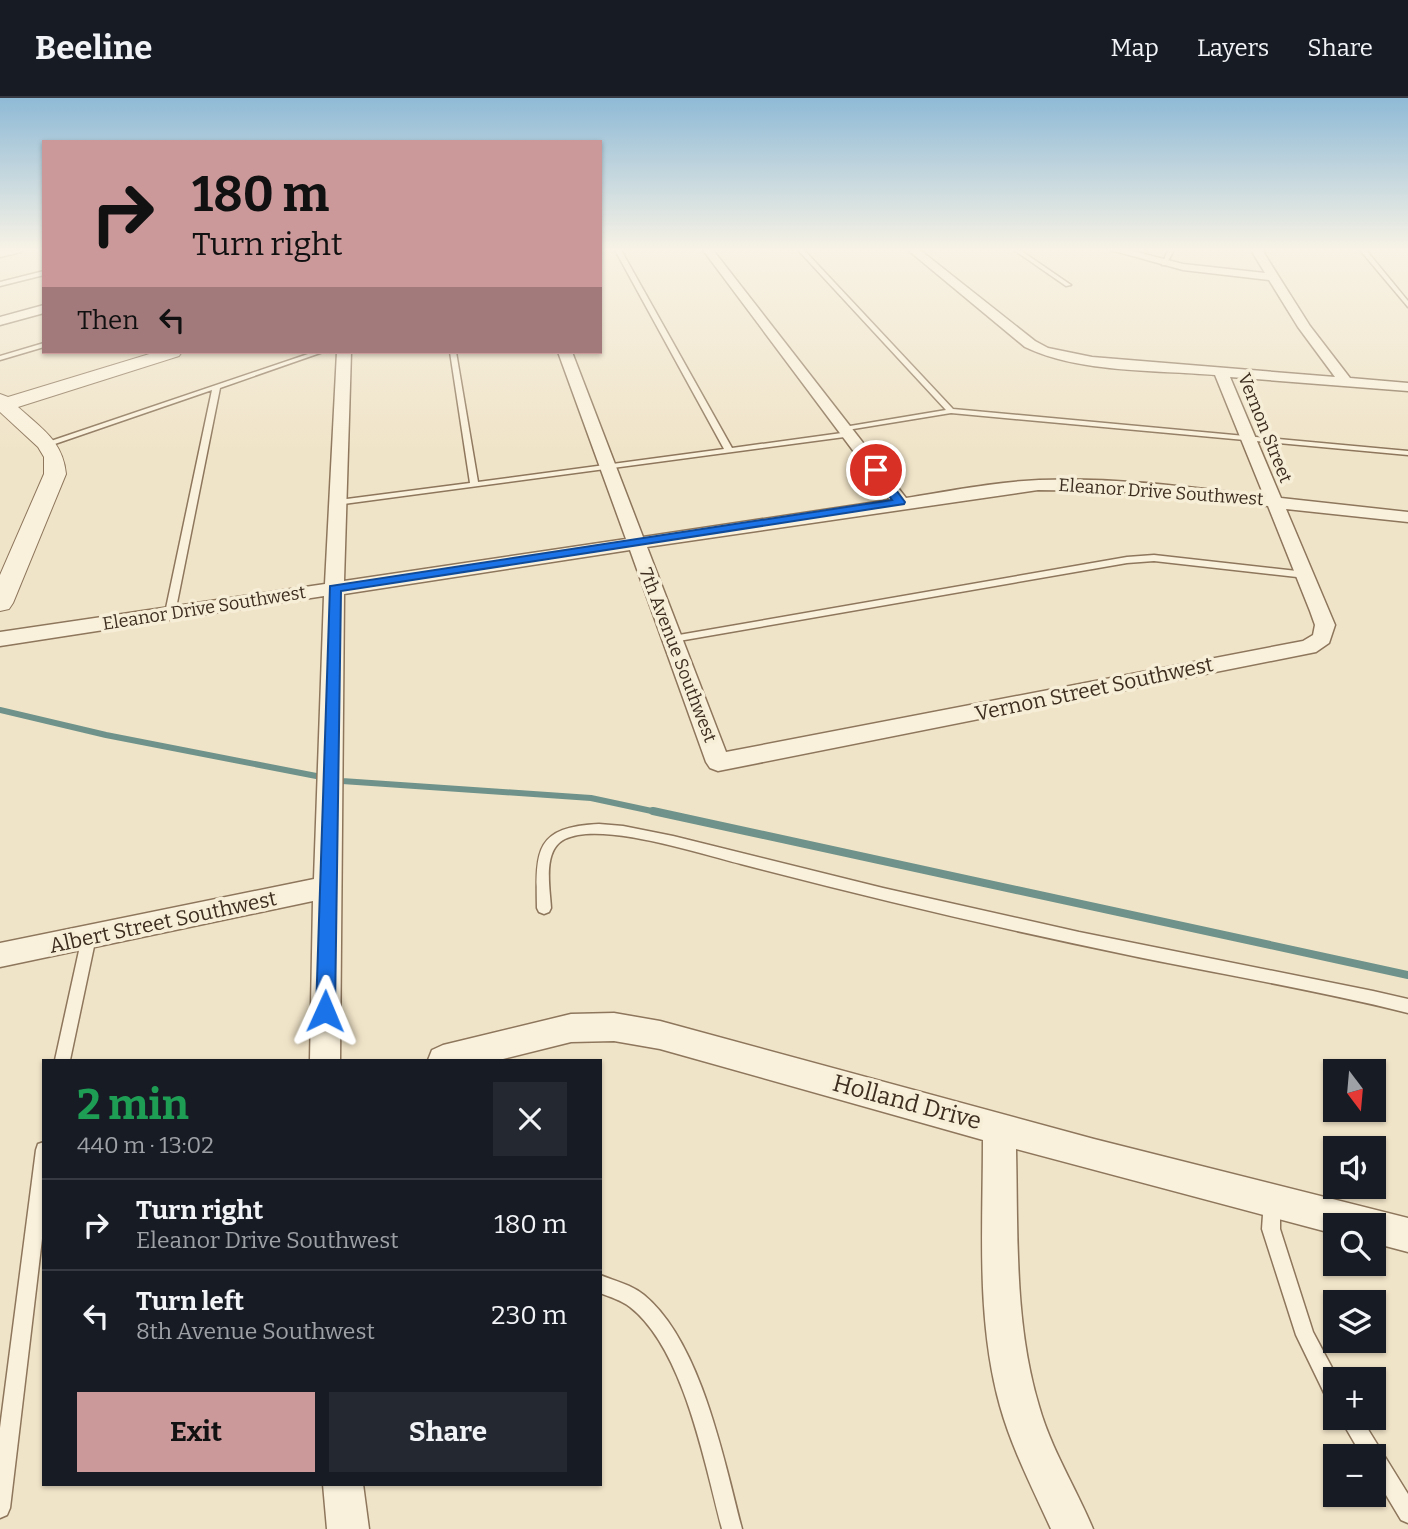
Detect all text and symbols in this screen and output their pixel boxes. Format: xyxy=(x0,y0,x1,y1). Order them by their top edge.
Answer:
text: Beeline xyxy=(35,28,152,68)
text: Map xyxy=(1111,34,1159,62)
text: Layers xyxy=(1197,34,1269,62)
text: Share xyxy=(1307,34,1373,62)
text: 180 m xyxy=(192,165,329,224)
icon: right xyxy=(77,168,168,259)
text: Turn right xyxy=(192,225,343,263)
icon: left xyxy=(153,301,191,339)
text: Then xyxy=(77,305,139,336)
street label: Vernon Street xyxy=(1233,370,1297,486)
pin xyxy=(846,440,906,500)
icon: arrive xyxy=(857,451,895,489)
street label: Eleanor Drive Southwest xyxy=(1058,474,1265,510)
street label: 7th Avenue Southwest xyxy=(635,565,722,746)
street label: Eleanor Drive Southwest xyxy=(101,581,308,635)
street label: Vernon Street Southwest xyxy=(973,651,1216,727)
street label: Albert Street Southwest xyxy=(47,885,279,959)
position arrow xyxy=(288,974,362,1048)
north arrow xyxy=(1323,1059,1386,1122)
map controls xyxy=(1323,1059,1386,1507)
street label: Holland Drive xyxy=(830,1069,984,1135)
text: 2 min xyxy=(77,1080,189,1130)
button: close xyxy=(493,1082,567,1156)
text: 440 m · 13:02 xyxy=(77,1131,214,1159)
button: sound xyxy=(1323,1136,1386,1199)
text: Turn right xyxy=(136,1195,263,1226)
icon: right xyxy=(77,1206,115,1244)
text: 180 m xyxy=(494,1209,567,1240)
button: search xyxy=(1323,1213,1386,1276)
text: Eleanor Drive Southwest xyxy=(136,1226,399,1254)
text: Turn left xyxy=(136,1286,244,1317)
button: layers xyxy=(1323,1290,1386,1353)
icon: left xyxy=(77,1297,115,1335)
text: 230 m xyxy=(491,1300,567,1331)
text: 8th Avenue Southwest xyxy=(136,1317,375,1345)
button: + xyxy=(1323,1367,1386,1430)
button: Exit xyxy=(77,1392,315,1472)
button: Share xyxy=(329,1392,567,1472)
button: − xyxy=(1323,1444,1386,1507)

